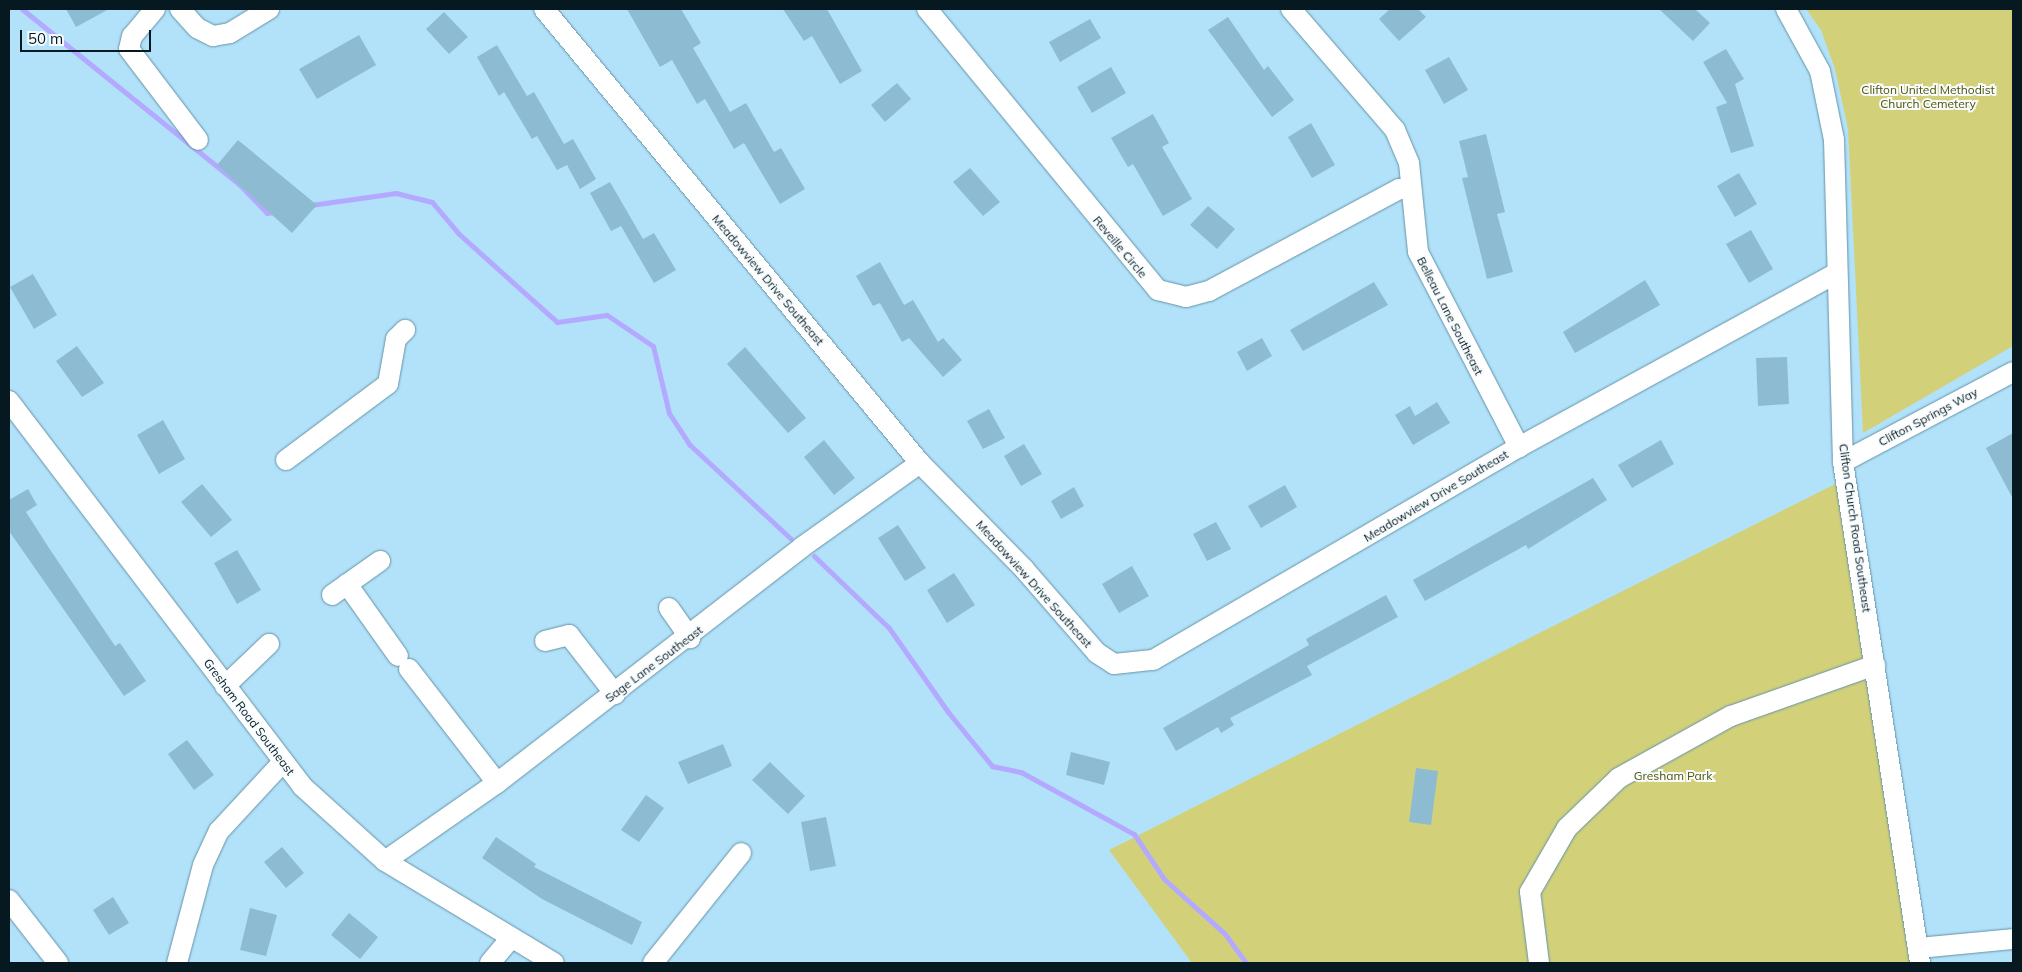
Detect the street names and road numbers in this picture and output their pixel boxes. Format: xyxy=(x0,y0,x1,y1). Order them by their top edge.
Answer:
street label: Meadowview Drive Southeast xyxy=(709,212,827,348)
street label: Reveille Circle xyxy=(1090,213,1150,281)
street label: Belleau Lane Southeast xyxy=(1414,254,1486,378)
street label: Clifton Springs Way xyxy=(1876,385,1980,449)
street label: Clifton Church Road Southeast xyxy=(1836,443,1874,613)
street label: Meadowview Drive Southeast xyxy=(1361,447,1511,545)
street label: Meadowview Drive Southeast xyxy=(973,517,1095,651)
street label: Sage Lane Southeast xyxy=(602,623,706,705)
street label: Gresham Road Southeast xyxy=(200,656,298,778)

